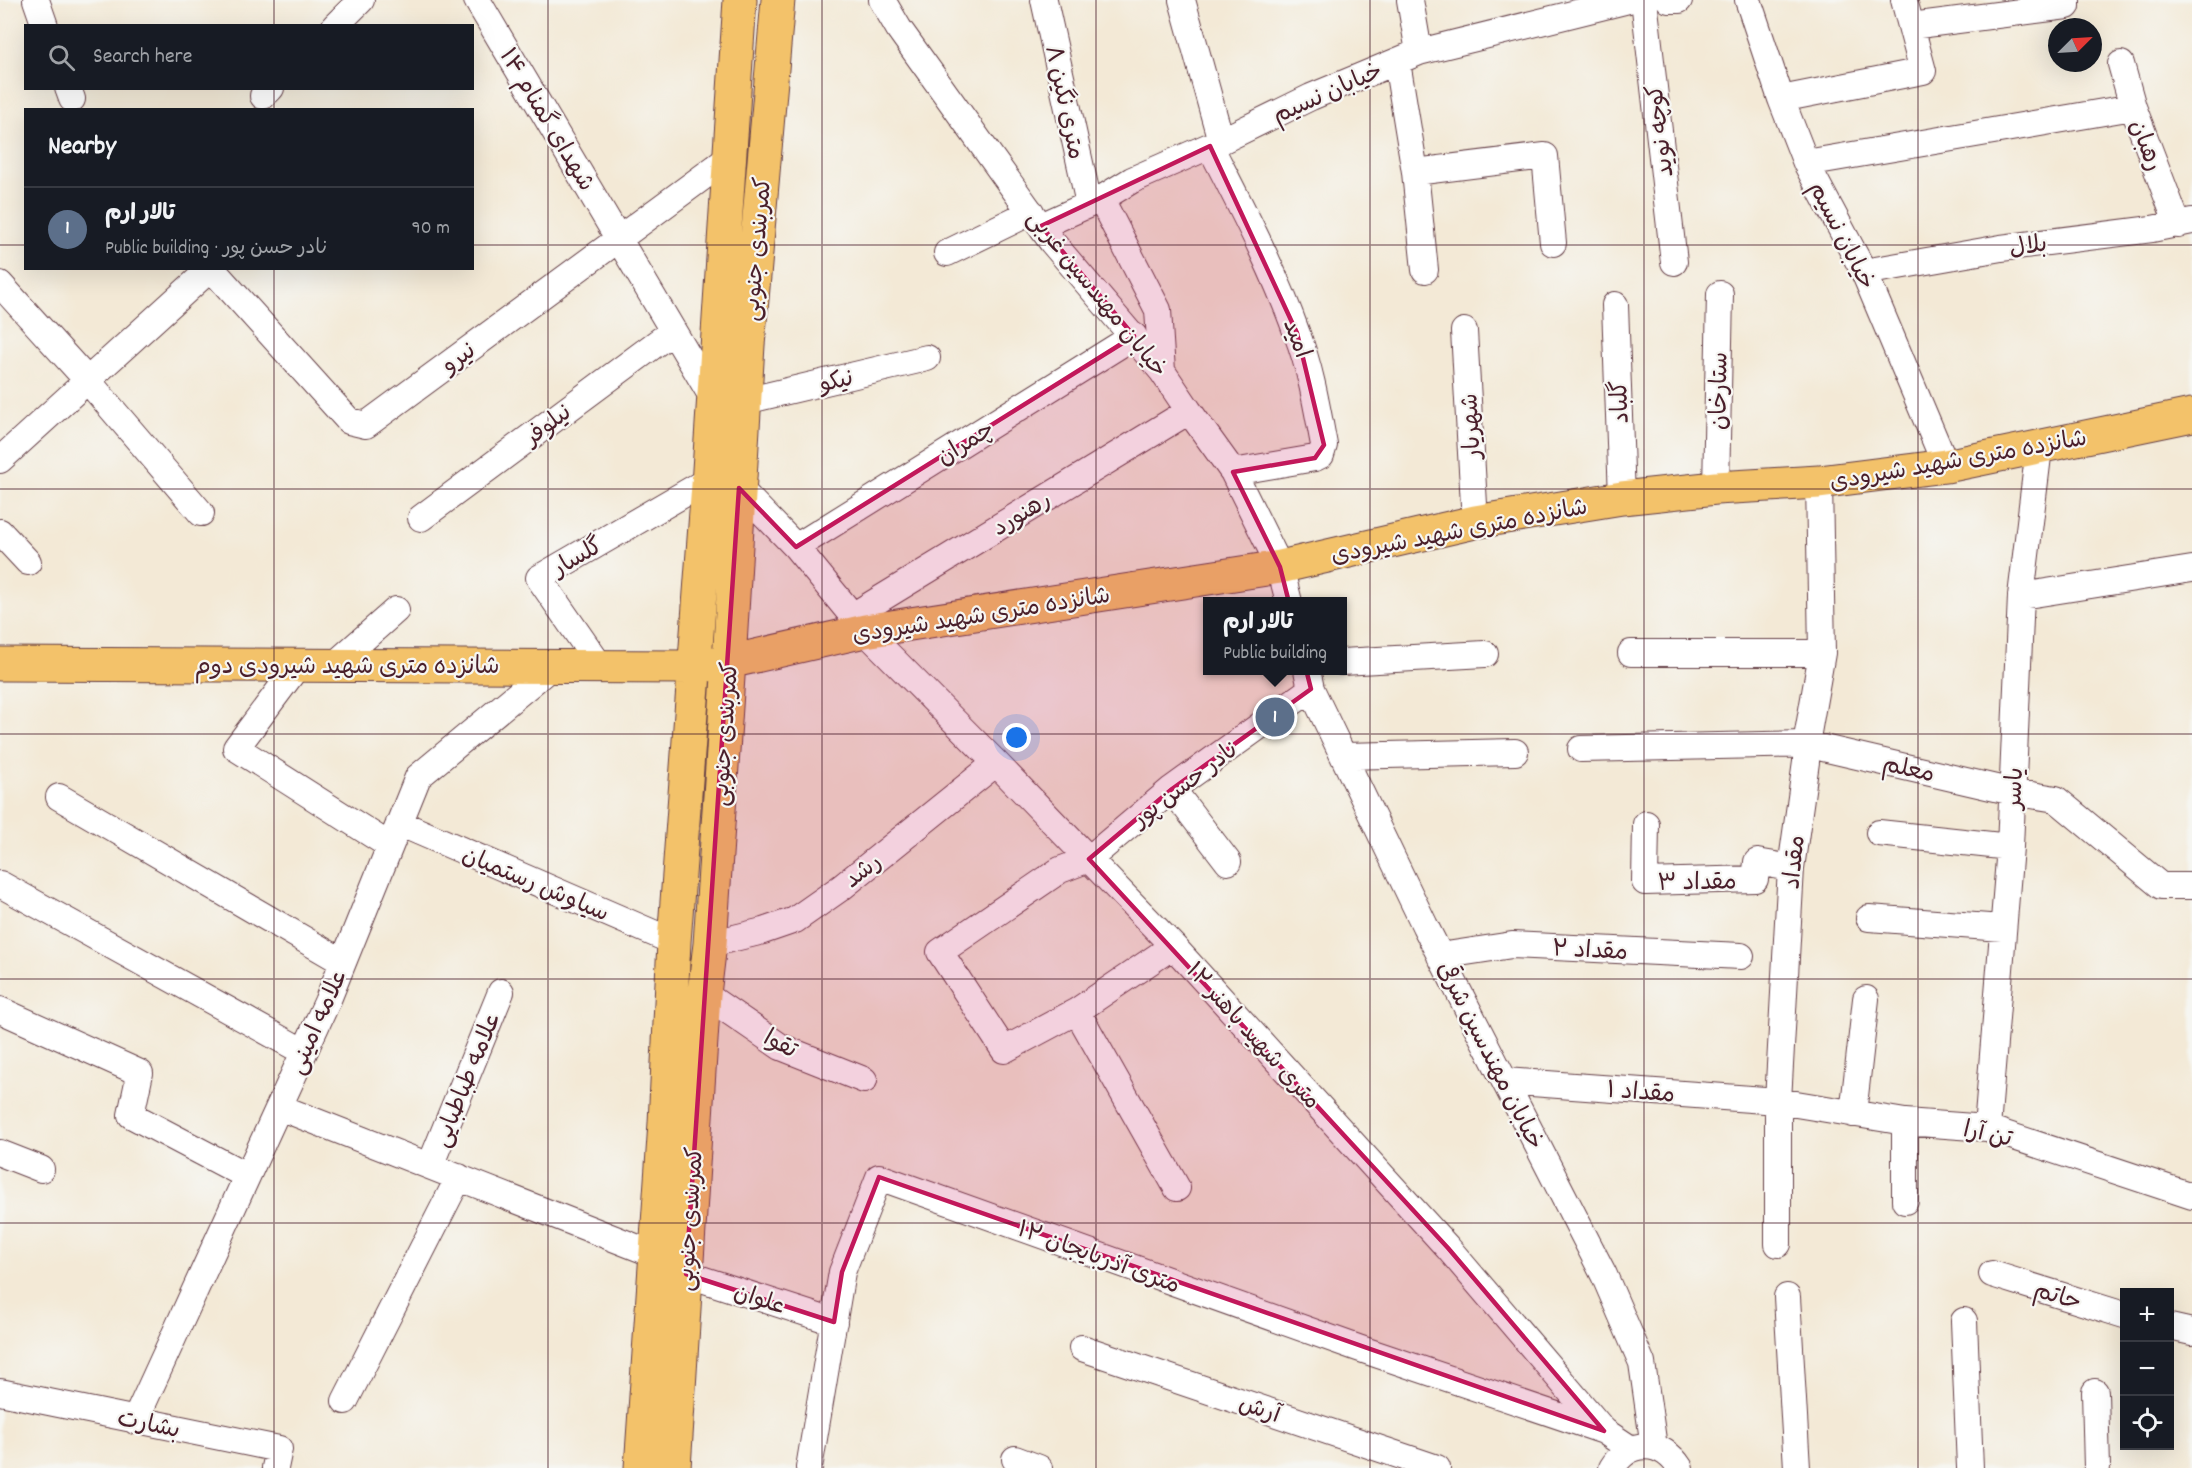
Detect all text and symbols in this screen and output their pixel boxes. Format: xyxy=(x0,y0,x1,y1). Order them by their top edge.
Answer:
north arrow xyxy=(2048,18,2102,72)
search box xyxy=(24,24,474,90)
icon: search xyxy=(45,41,78,74)
text: Search here xyxy=(93,42,192,73)
street label: ۱۴ شهدای گمنام xyxy=(489,42,602,199)
street label: ۸ متری نگین xyxy=(1034,42,1092,163)
street label: خیابان نسیم xyxy=(1268,55,1389,134)
street label: کوچه نوید xyxy=(1639,82,1685,179)
street label: رهبان xyxy=(2119,115,2170,177)
text: Nearby xyxy=(48,129,116,166)
street label: کمربندی جنوبی xyxy=(736,176,782,323)
street label: خیابان نسیم xyxy=(1799,176,1882,296)
text: تالار ارم xyxy=(105,199,175,230)
street label: خیابان مهندسین غربی xyxy=(1017,204,1174,386)
text: 1 xyxy=(65,215,70,243)
text: 90 m xyxy=(412,215,450,243)
street label: بلال xyxy=(2007,228,2050,267)
text: Public building · نادر حسن پور xyxy=(105,235,328,263)
street label: امید xyxy=(1272,315,1318,363)
street label: نیرو xyxy=(434,335,484,385)
street label: ستارخان xyxy=(1703,352,1739,431)
street label: نیکو xyxy=(814,363,857,404)
street label: گلباد xyxy=(1604,380,1640,424)
street label: شهریار xyxy=(1454,392,1492,461)
street label: نیلوفر xyxy=(516,397,580,457)
street label: چمران xyxy=(931,414,1002,476)
street label: شانزده متری شهید شیرودی xyxy=(1827,423,2090,501)
street label: رهنورد xyxy=(986,485,1059,547)
street label: شانزده متری شهید شیرودی xyxy=(1328,491,1591,575)
street label: گلسار xyxy=(545,531,610,588)
street label: شانزده متری شهید شیرودی xyxy=(850,580,1113,654)
popup xyxy=(1203,597,1347,675)
text: تالار ارم xyxy=(1223,608,1293,639)
text: Public building xyxy=(1223,640,1327,668)
street label: شانزده متری شهید شیرودی دوم xyxy=(194,651,500,685)
street label: کمربندی جنوبی xyxy=(705,661,749,807)
pin: 1 xyxy=(1256,694,1294,740)
your location xyxy=(1002,723,1031,752)
street label: نادر حسن پور xyxy=(1125,734,1248,838)
street label: معلم xyxy=(1879,748,1938,793)
street label: یاسر xyxy=(1998,766,2034,812)
street label: مقداد xyxy=(1776,834,1816,891)
street label: سیاوش رستمیان xyxy=(456,840,614,932)
street label: رشد xyxy=(838,847,890,898)
street label: مقداد ۳ xyxy=(1657,866,1737,902)
street label: مقداد ۲ xyxy=(1551,933,1629,971)
street label: ۱۲ متری شهید باهنر xyxy=(1176,956,1327,1118)
street label: خیابان مهندسین شرقی xyxy=(1426,956,1551,1156)
street label: علامه امینی xyxy=(281,964,358,1081)
street label: علامه طباطبایی xyxy=(426,1007,511,1153)
street label: تقوا xyxy=(757,1023,804,1069)
street label: مقداد ۱ xyxy=(1606,1075,1676,1113)
street label: تن آرا xyxy=(1960,1114,2016,1158)
street label: کمربندی جنوبی xyxy=(670,1146,714,1292)
street label: ۱۲ متری آذربایجان xyxy=(1012,1214,1184,1304)
street label: حاتم xyxy=(2029,1275,2085,1321)
street label: علوان xyxy=(729,1277,789,1325)
map controls xyxy=(2120,1288,2174,1450)
button: + xyxy=(2120,1288,2174,1342)
button: − xyxy=(2120,1342,2174,1396)
street label: آرش xyxy=(1234,1388,1285,1434)
button: locate xyxy=(2120,1396,2174,1450)
street label: بشارت xyxy=(114,1403,183,1449)

